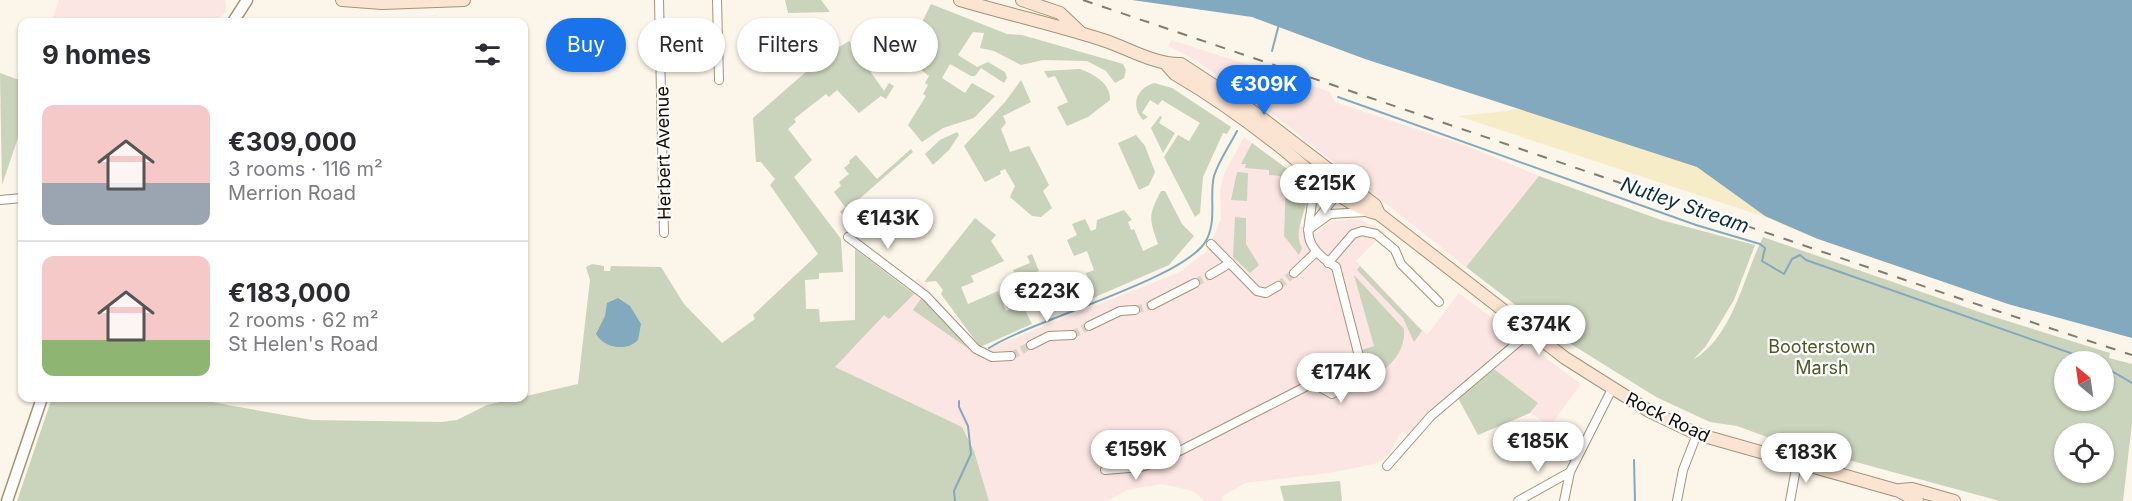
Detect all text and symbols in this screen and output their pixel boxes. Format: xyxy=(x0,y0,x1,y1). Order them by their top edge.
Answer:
chip: Buy xyxy=(546,18,626,72)
chip: Rent xyxy=(638,18,725,72)
chip: Filters xyxy=(737,18,839,72)
chip: New xyxy=(851,18,938,72)
icon: filters xyxy=(471,38,504,71)
text: 9 homes xyxy=(42,39,151,70)
pin: €309K xyxy=(1222,65,1306,116)
text: €309K xyxy=(1230,72,1298,96)
street label: Herbert Avenue xyxy=(651,86,675,220)
text: €309,000 xyxy=(228,126,357,157)
icon: home xyxy=(90,129,162,201)
text: 3 rooms · 116 m² xyxy=(228,157,383,181)
pin: €215K xyxy=(1283,164,1367,215)
text: €215K xyxy=(1294,171,1356,195)
water label: Nutley Stream xyxy=(1618,172,1752,238)
text: Merrion Road xyxy=(228,181,356,205)
pin: €143K xyxy=(846,199,930,250)
text: €143K xyxy=(856,206,920,230)
pin: €223K xyxy=(1005,272,1089,323)
text: €183,000 xyxy=(228,277,351,308)
text: €223K xyxy=(1014,279,1080,303)
icon: home xyxy=(90,280,162,352)
pin: €374K xyxy=(1497,305,1581,356)
text: 2 rooms · 62 m² xyxy=(228,308,379,332)
text: €374K xyxy=(1507,312,1571,336)
text: St Helen's Road xyxy=(228,332,378,356)
park label: Booterstown Marsh xyxy=(1768,336,1876,378)
north arrow xyxy=(2054,351,2114,411)
map controls xyxy=(2054,351,2114,483)
pin: €174K xyxy=(1299,353,1383,404)
text: €174K xyxy=(1311,360,1371,384)
street label: Rock Road xyxy=(1623,388,1713,446)
pin: €185K xyxy=(1496,422,1580,473)
button: locate xyxy=(2054,423,2114,483)
text: €185K xyxy=(1507,429,1569,453)
pin: €159K xyxy=(1094,430,1178,481)
pin: €183K xyxy=(1764,433,1848,484)
text: €159K xyxy=(1105,437,1167,461)
text: €183K xyxy=(1775,440,1837,464)

